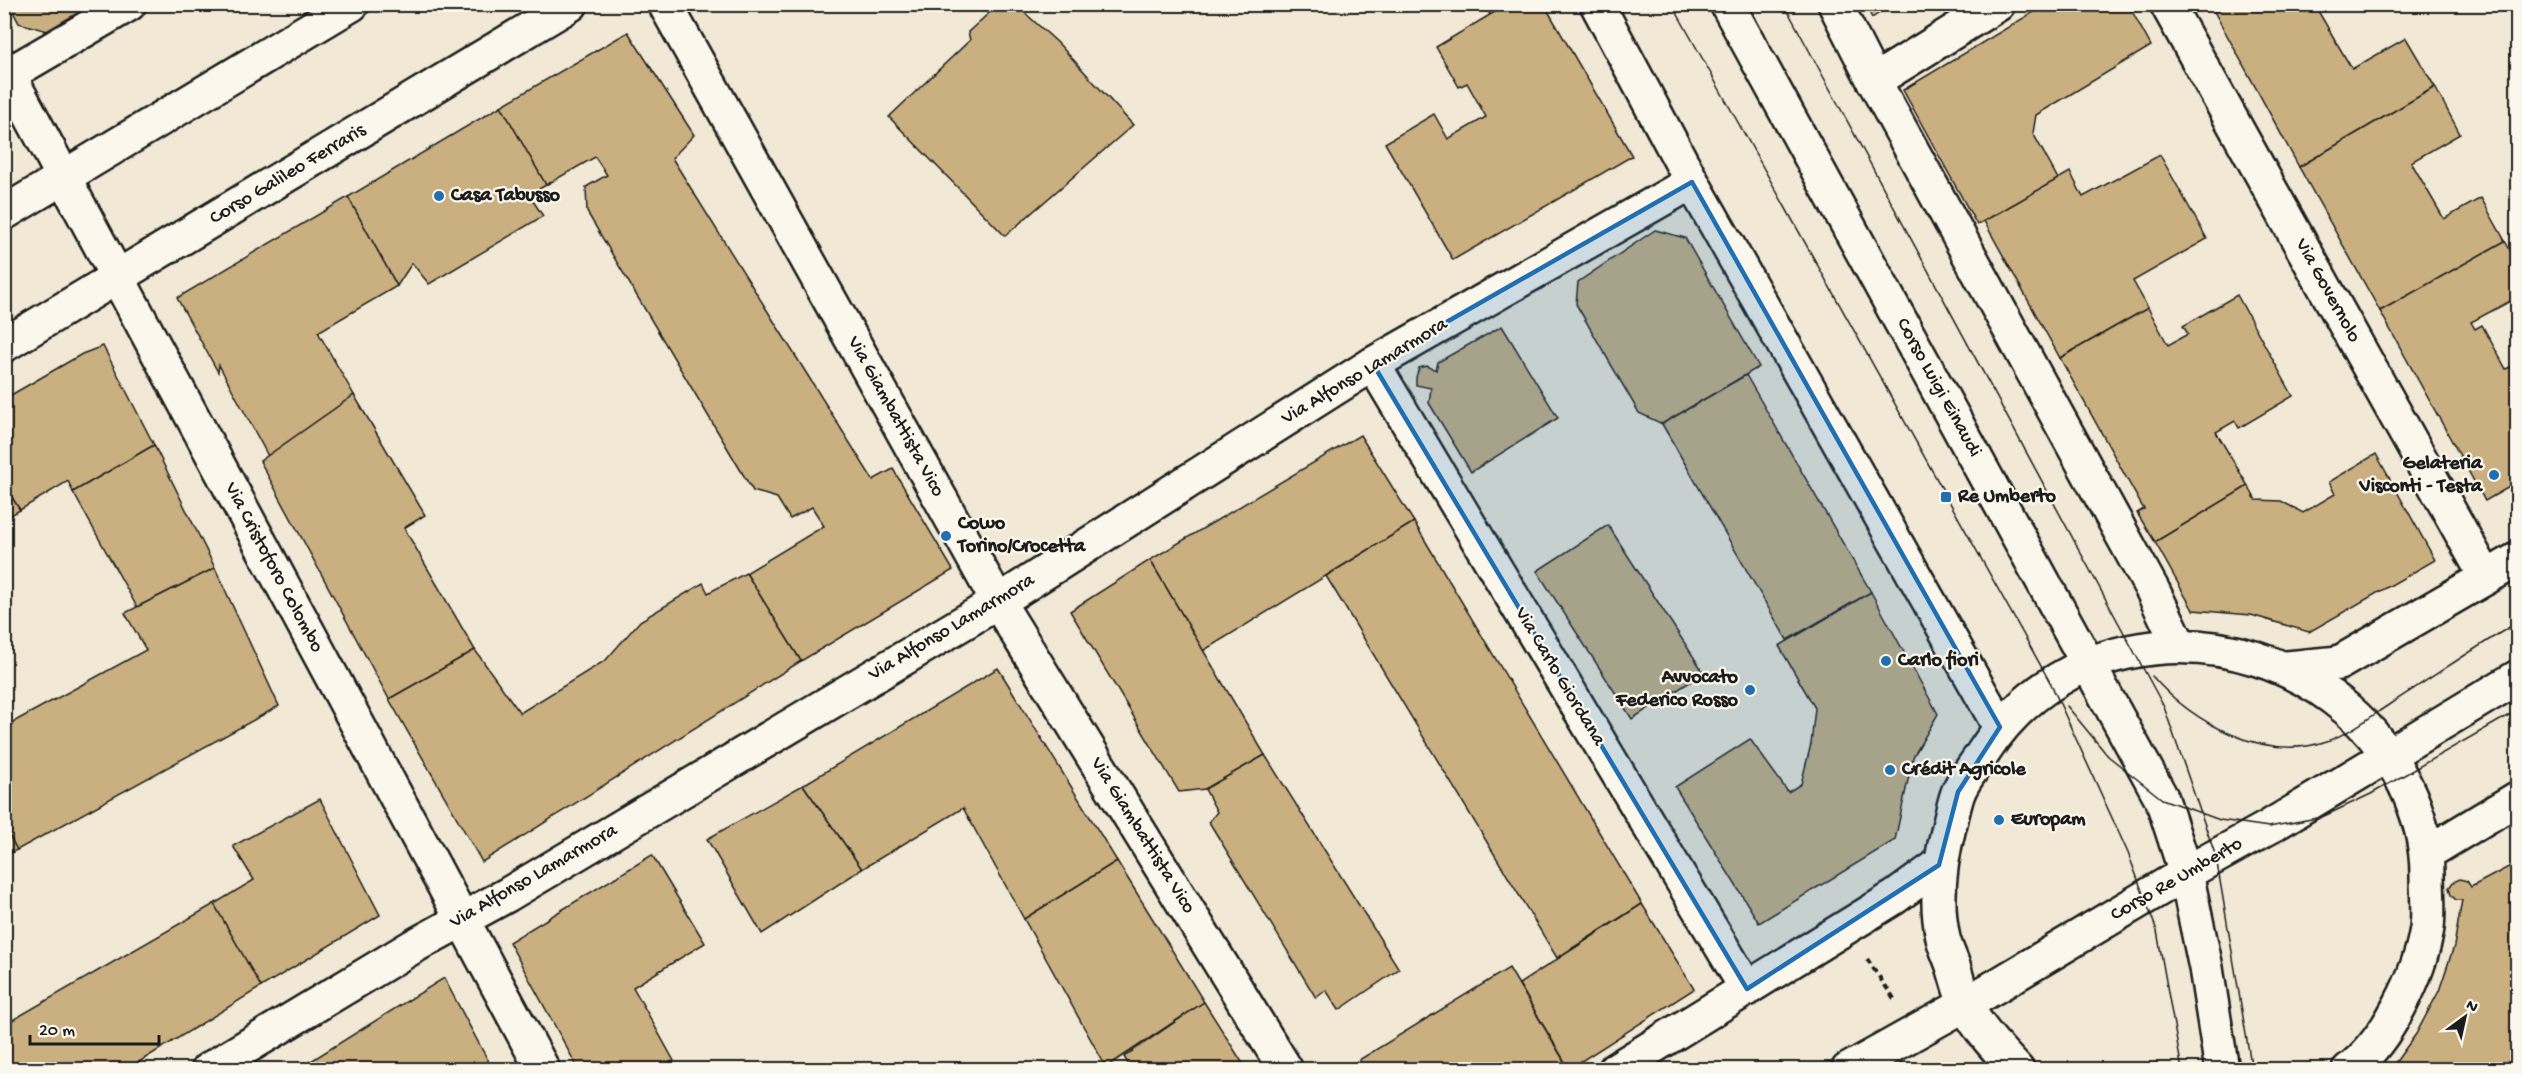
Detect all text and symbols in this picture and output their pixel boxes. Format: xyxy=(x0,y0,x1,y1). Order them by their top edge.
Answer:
street label: Corso Galileo Ferraris xyxy=(206,119,371,231)
place label: Casa Tabusso xyxy=(450,185,561,208)
marker: Casa Tabusso xyxy=(432,189,446,203)
street label: Via Governolo xyxy=(2289,234,2365,347)
street label: Via Alfonso Lamarmora xyxy=(1277,313,1453,431)
street label: Corso Luigi Einaudi xyxy=(1890,315,1986,461)
street label: Via Giambattista Vico xyxy=(841,332,949,501)
place label: Gelateria Visconti - Testa xyxy=(2359,453,2483,499)
marker: Gelateria Visconti - Testa xyxy=(2487,468,2501,482)
street label: Via Cristoforo Colombo xyxy=(218,478,328,657)
place label: Re Umberto xyxy=(1957,486,2056,509)
marker: Re Umberto xyxy=(1939,490,1953,504)
place label: Cowo Torino/Crocetta xyxy=(956,513,1086,559)
marker: Cowo Torino/Crocetta xyxy=(939,529,953,543)
street label: Via Alfonso Lamarmora xyxy=(864,569,1040,687)
street label: Via Carlo Giordana xyxy=(1508,603,1610,751)
place label: Carlo fiori xyxy=(1897,649,1979,673)
marker: Carlo fiori xyxy=(1879,654,1893,668)
place label: Avvocato Federico Rosso xyxy=(1615,667,1739,713)
marker: Avvocato Federico Rosso xyxy=(1743,683,1757,697)
street label: Via Giambattista Vico xyxy=(1084,753,1199,918)
place label: Crédit Agricole xyxy=(1901,759,2026,782)
marker: Crédit Agricole xyxy=(1883,763,1897,777)
place label: Europam xyxy=(2011,809,2086,832)
marker: Europam xyxy=(1992,813,2006,827)
street label: Via Alfonso Lamarmora xyxy=(445,819,623,935)
street label: Corso Re Umberto xyxy=(2107,833,2247,927)
north arrow xyxy=(2435,987,2495,1047)
text: N xyxy=(2462,997,2481,1018)
scale bar xyxy=(30,1008,159,1046)
text: 20 m xyxy=(39,1021,75,1042)

